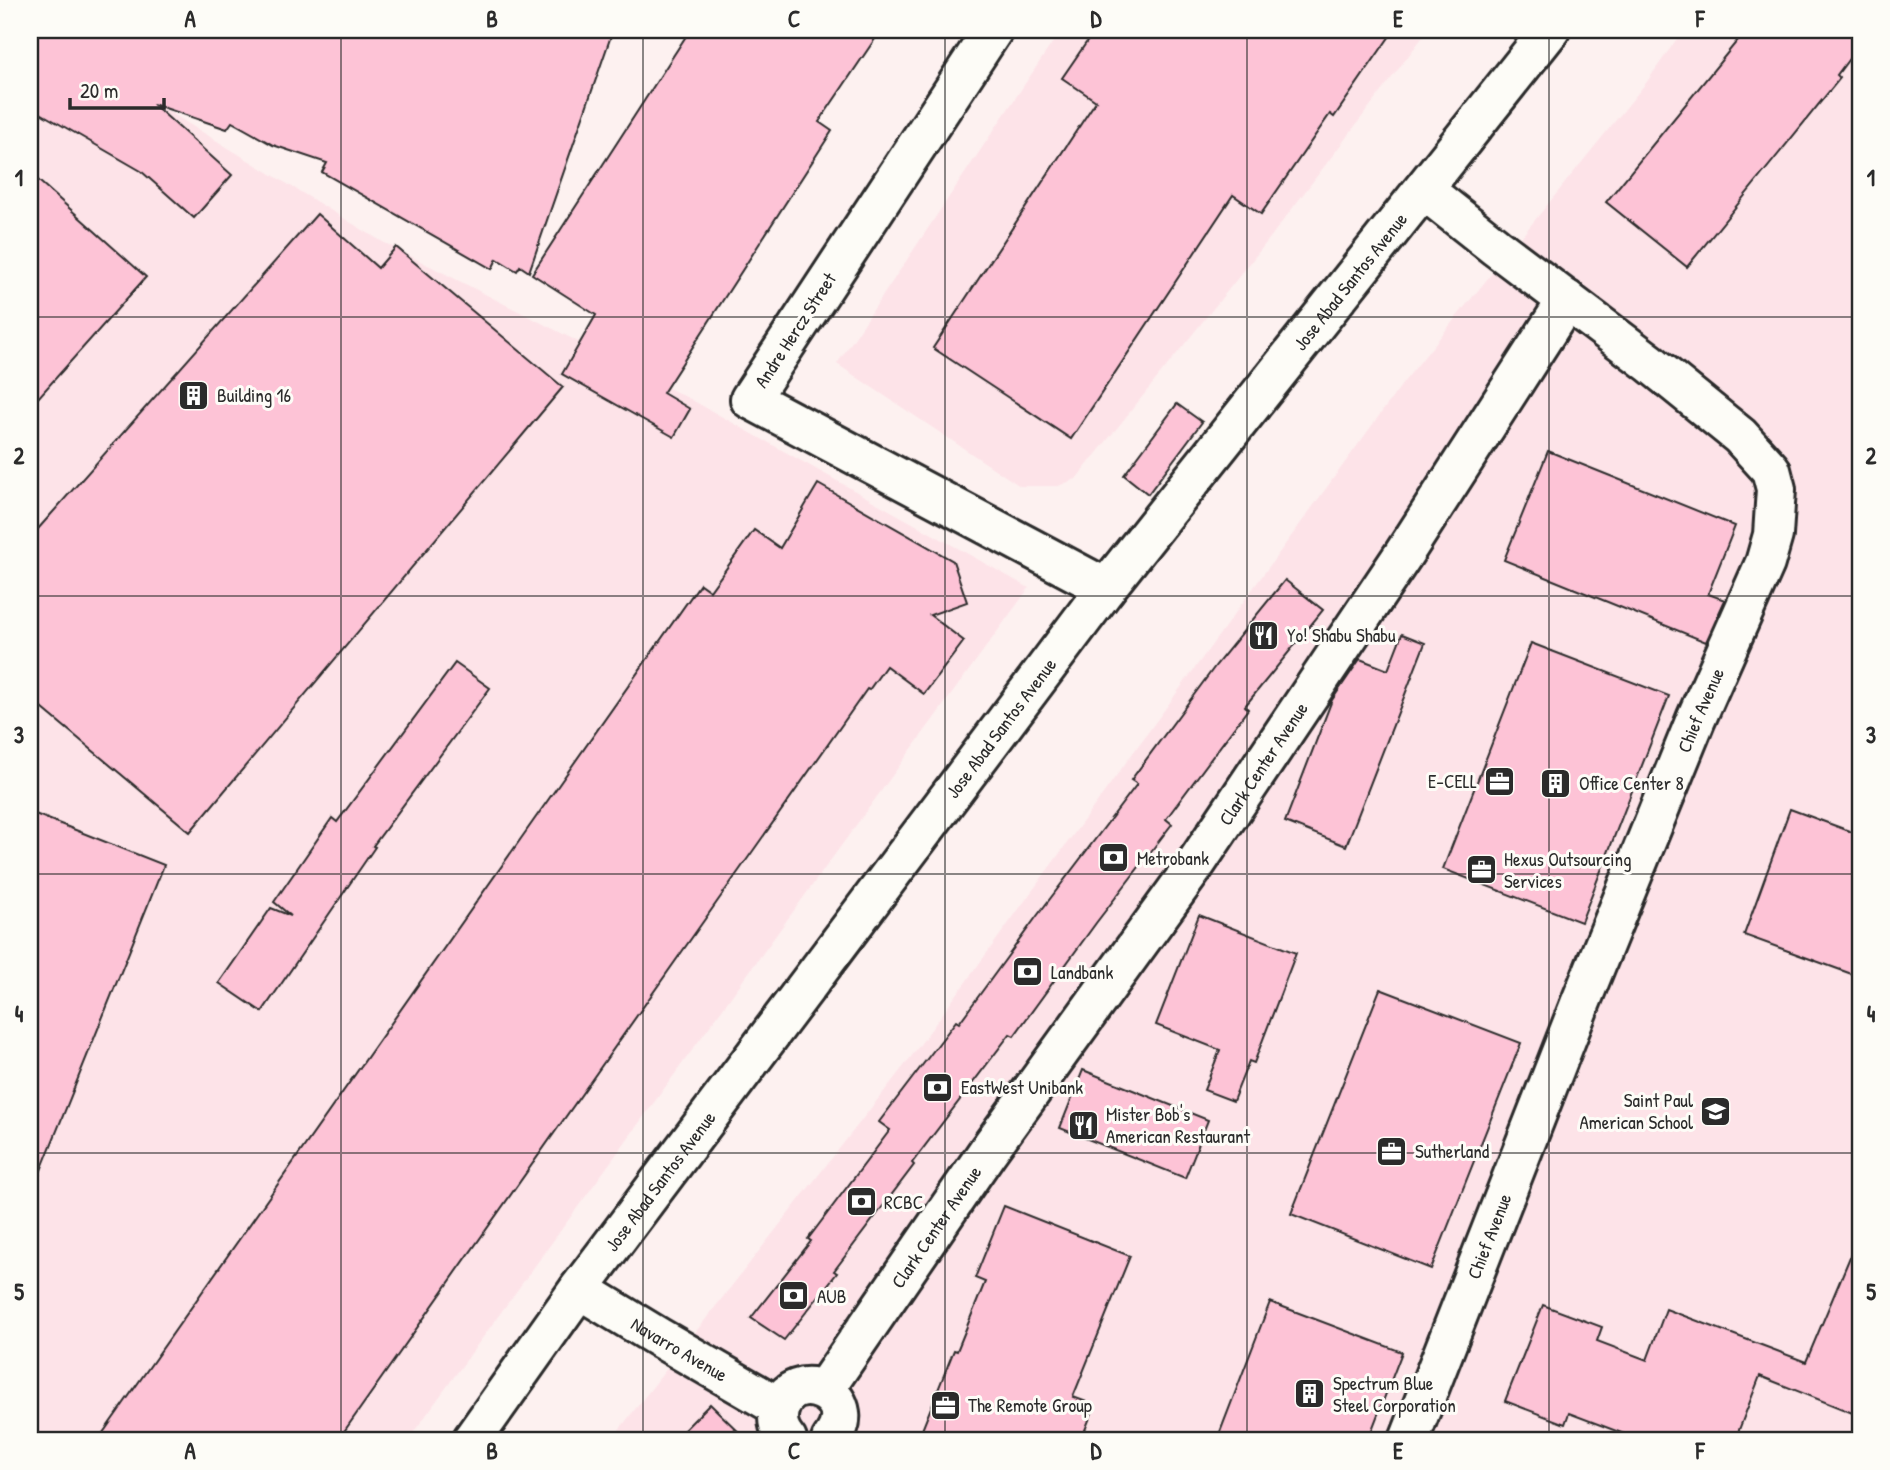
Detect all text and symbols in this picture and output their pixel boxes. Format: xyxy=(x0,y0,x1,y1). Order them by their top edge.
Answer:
text: A xyxy=(184,3,196,34)
text: B xyxy=(486,3,498,34)
text: C xyxy=(788,3,800,34)
text: D xyxy=(1091,3,1103,34)
text: E xyxy=(1393,3,1404,34)
text: F xyxy=(1695,3,1706,34)
scale bar xyxy=(70,66,164,110)
text: 20 m xyxy=(80,76,118,105)
text: 1 xyxy=(15,162,23,193)
text: 1 xyxy=(1867,162,1875,193)
street label: Jose Abad Santos Avenue xyxy=(1287,207,1413,356)
street label: Andre Hercz Street xyxy=(748,267,842,393)
building icon: Building 16 xyxy=(177,378,211,412)
place label: Building 16 xyxy=(217,382,291,408)
text: 2 xyxy=(14,440,25,471)
text: 2 xyxy=(1866,440,1877,471)
restaurant icon: Yo! Shabu Shabu xyxy=(1247,618,1281,652)
place label: Yo! Shabu Shabu xyxy=(1287,622,1396,648)
street label: Jose Abad Santos Avenue xyxy=(940,652,1062,803)
street label: Chief Avenue xyxy=(1671,663,1730,756)
street label: Clark Center Avenue xyxy=(1212,697,1314,830)
text: 3 xyxy=(14,719,24,750)
text: 3 xyxy=(1866,719,1876,750)
office icon: E-CELL xyxy=(1483,764,1517,798)
building icon: Office Center 8 xyxy=(1539,766,1573,800)
place label: E-CELL xyxy=(1428,768,1477,794)
place label: Office Center 8 xyxy=(1579,770,1684,796)
bank icon: Metrobank xyxy=(1097,841,1131,875)
place label: Metrobank xyxy=(1137,845,1209,871)
place label: Hexus Outsourcing Services xyxy=(1504,846,1632,894)
office icon: Hexus Outsourcing Services xyxy=(1464,853,1498,887)
bank icon: Landbank xyxy=(1011,955,1045,989)
place label: Landbank xyxy=(1051,959,1113,985)
text: 4 xyxy=(15,998,24,1029)
text: 4 xyxy=(1867,998,1876,1029)
bank icon: EastWest Unibank xyxy=(921,1070,955,1104)
place label: EastWest Unibank xyxy=(961,1074,1083,1100)
place label: Saint Paul American School xyxy=(1579,1087,1694,1135)
school or university icon: Saint Paul American School xyxy=(1699,1094,1733,1128)
place label: Mister Bob's American Restaurant xyxy=(1106,1101,1251,1149)
street label: Jose Abad Santos Avenue xyxy=(599,1105,722,1257)
restaurant icon: Mister Bob's American Restaurant xyxy=(1066,1108,1100,1142)
office icon: Sutherland xyxy=(1375,1134,1409,1168)
place label: Sutherland xyxy=(1415,1138,1490,1164)
street label: Clark Center Avenue xyxy=(885,1160,987,1293)
bank icon: RCBC xyxy=(844,1185,878,1219)
place label: RCBC xyxy=(884,1189,923,1215)
street label: Chief Avenue xyxy=(1460,1189,1518,1283)
text: 5 xyxy=(14,1276,24,1307)
text: 5 xyxy=(1866,1276,1876,1307)
bank icon: AUB xyxy=(777,1279,811,1313)
place label: AUB xyxy=(817,1283,846,1309)
street label: Navarro Avenue xyxy=(626,1311,733,1388)
place label: Spectrum Blue Steel Corporation xyxy=(1333,1370,1456,1418)
building icon: Spectrum Blue Steel Corporation xyxy=(1293,1377,1327,1411)
office icon: The Remote Group xyxy=(928,1388,962,1422)
place label: The Remote Group xyxy=(968,1392,1092,1418)
text: A xyxy=(184,1435,196,1466)
text: B xyxy=(486,1435,498,1466)
text: C xyxy=(788,1435,800,1466)
text: D xyxy=(1091,1435,1103,1466)
text: E xyxy=(1393,1435,1404,1466)
text: F xyxy=(1695,1435,1706,1466)

